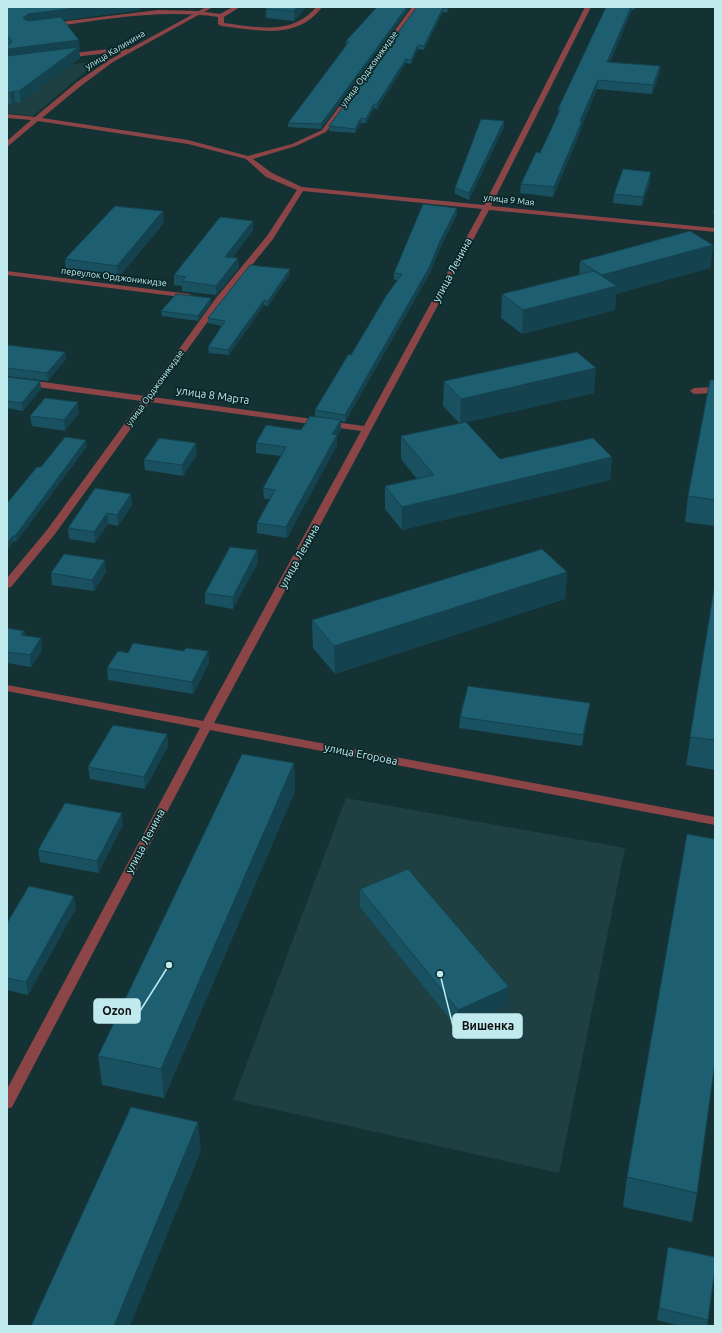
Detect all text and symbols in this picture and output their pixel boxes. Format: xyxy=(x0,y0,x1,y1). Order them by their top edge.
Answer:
street label: улица Калинина xyxy=(83,28,147,72)
street label: улица Орджоникидзе xyxy=(338,29,400,109)
street label: улица 9 Мая xyxy=(483,192,535,208)
street label: улица Ленина xyxy=(430,236,474,304)
street label: переулок Орджоникидзе xyxy=(61,266,167,288)
street label: улица Орджоникидзе xyxy=(124,348,186,428)
street label: улица 8 Марта xyxy=(176,384,250,406)
street label: улица Ленина xyxy=(276,522,322,590)
street label: улица Егорова xyxy=(323,741,399,767)
street label: улица Ленина xyxy=(123,807,167,875)
callout: Ozon xyxy=(94,999,140,1023)
text: Ozon xyxy=(102,1004,132,1017)
callout: Вишенка xyxy=(453,1014,522,1038)
text: Вишенка xyxy=(462,1019,514,1032)

